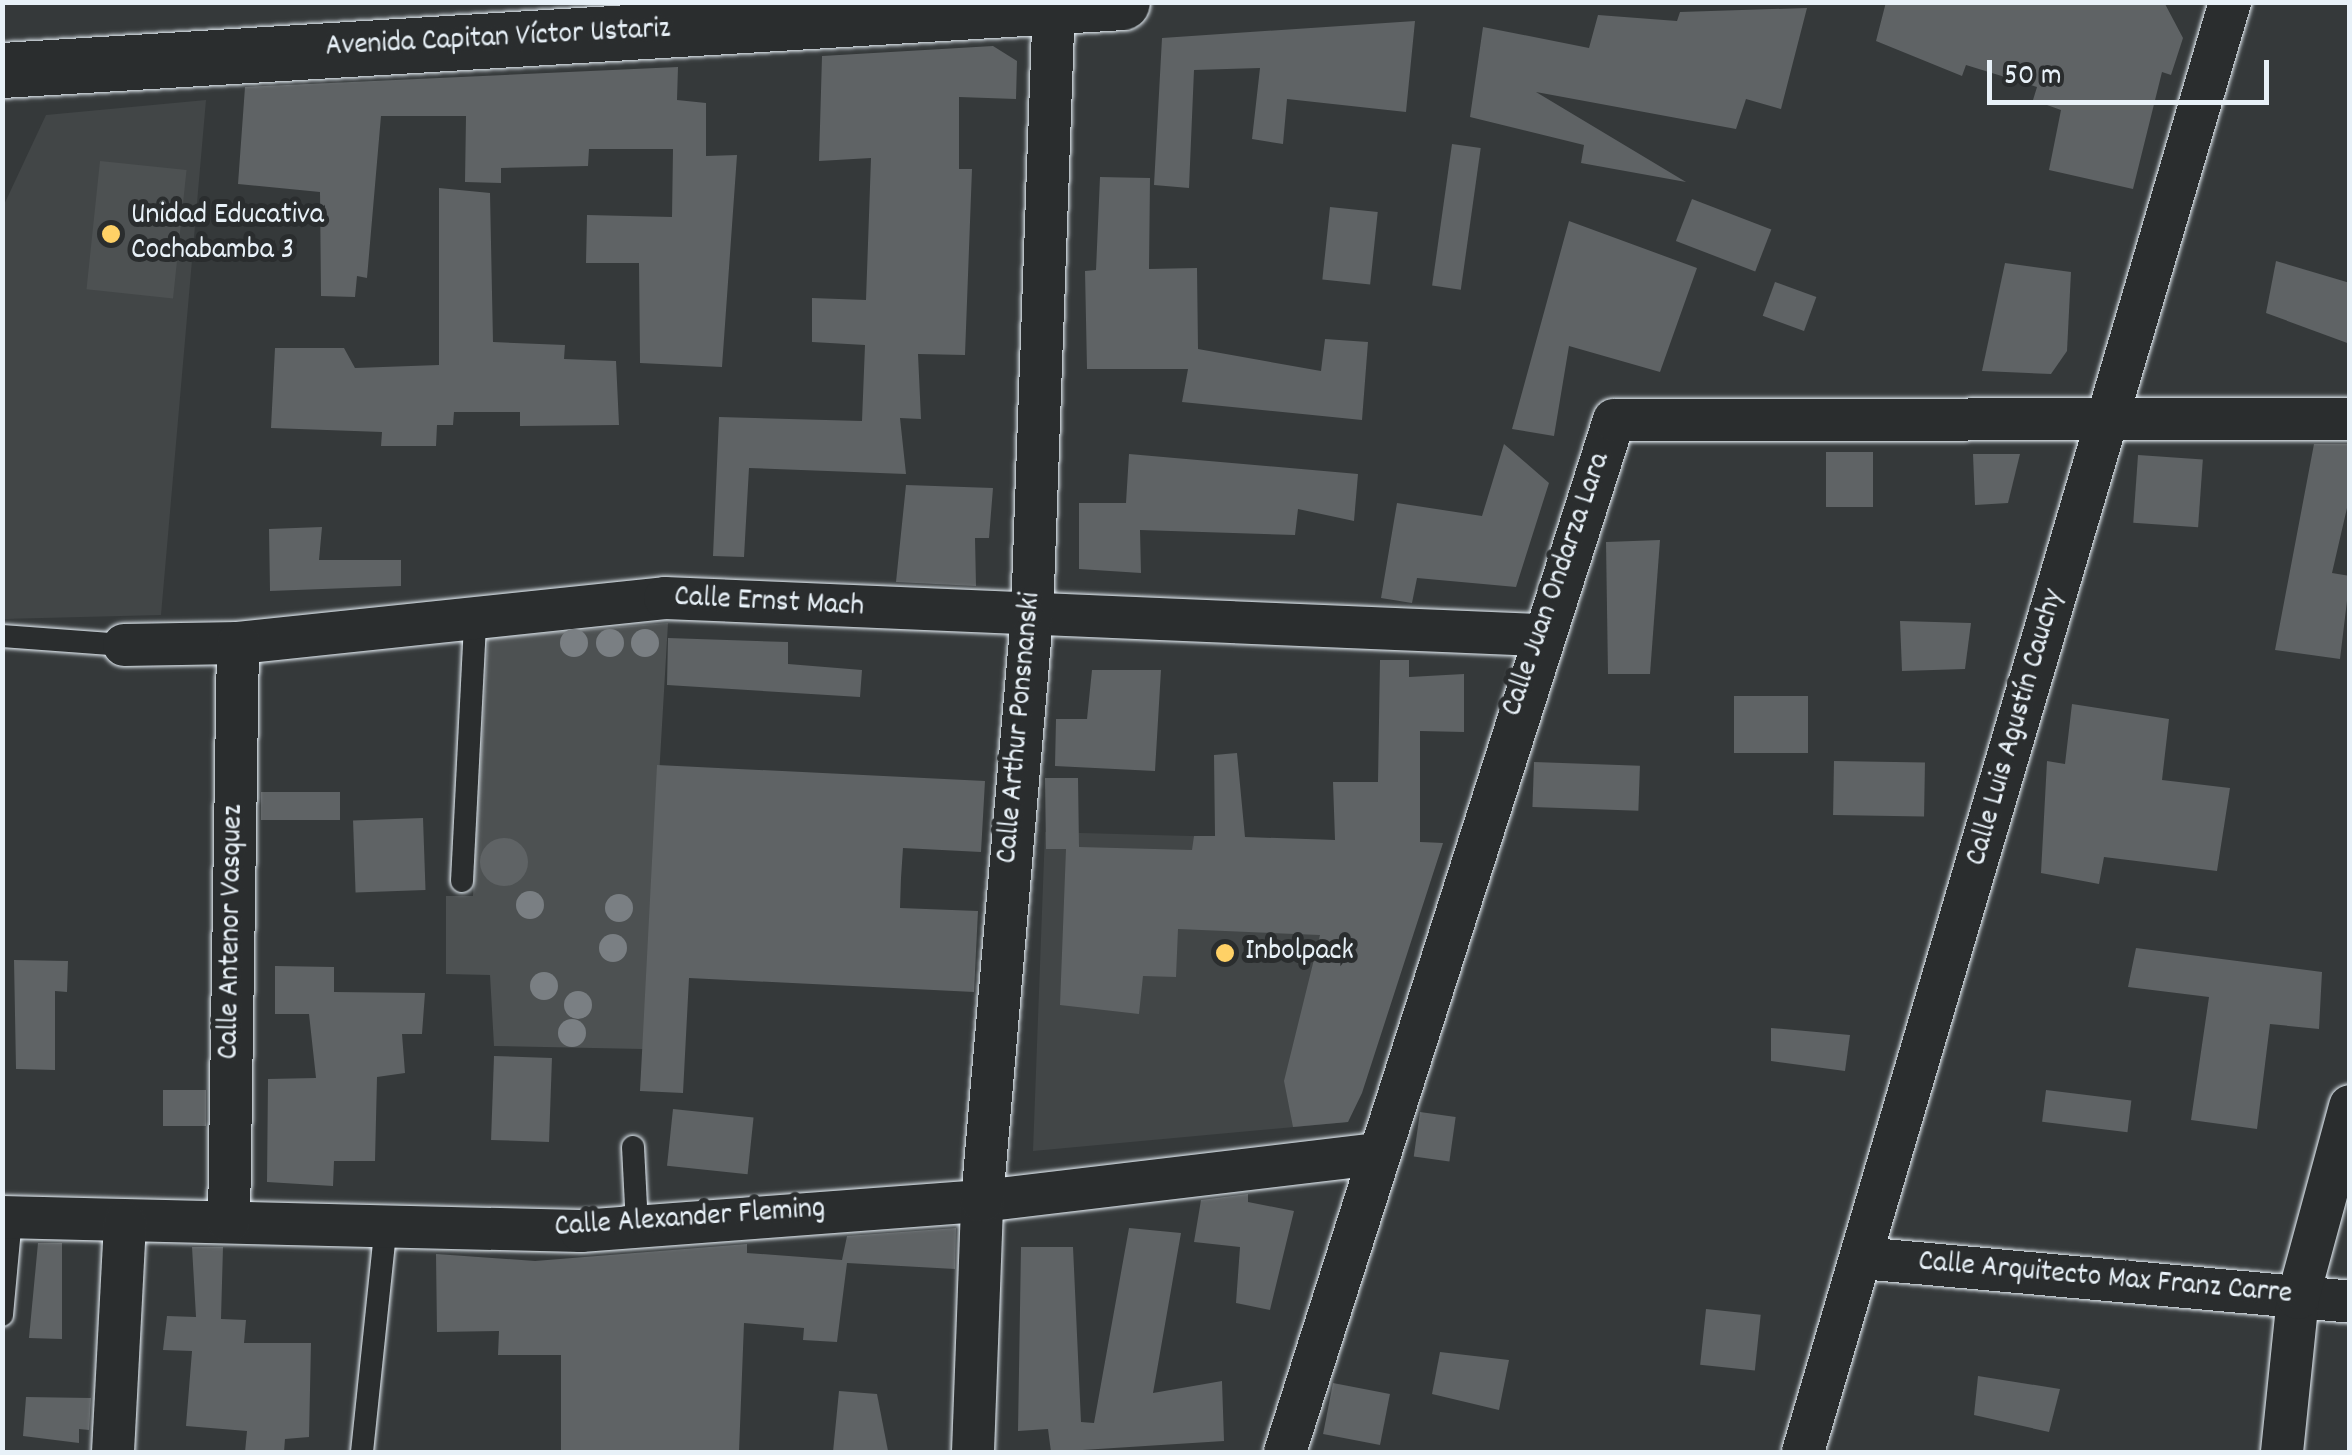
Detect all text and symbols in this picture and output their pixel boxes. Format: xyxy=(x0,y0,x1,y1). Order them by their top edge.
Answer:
street label: Avenida Capitan Víctor Ustariz xyxy=(325,13,671,67)
scale bar xyxy=(1992,40,2274,102)
text: 50 m xyxy=(2004,56,2062,99)
place label: Unidad Educativa Cochabamba 3 xyxy=(131,199,324,270)
marker: Unidad Educativa Cochabamba 3 xyxy=(100,223,122,245)
street label: Calle Juan Ondarza Lara xyxy=(1496,449,1620,721)
street label: Calle Ernst Mach xyxy=(673,581,865,627)
street label: Calle Luis Agustín Cauchy xyxy=(1960,586,2074,870)
street label: Calle Arthur Ponsnanski xyxy=(991,591,1051,865)
street label: Calle Antenor Vasquez xyxy=(213,804,253,1060)
place label: Inbolpack xyxy=(1245,935,1354,971)
marker: Inbolpack xyxy=(1214,942,1236,964)
street label: Calle Alexander Fleming xyxy=(554,1193,826,1247)
street label: Calle Arquitecto Max Franz Carre xyxy=(1917,1246,2293,1314)

